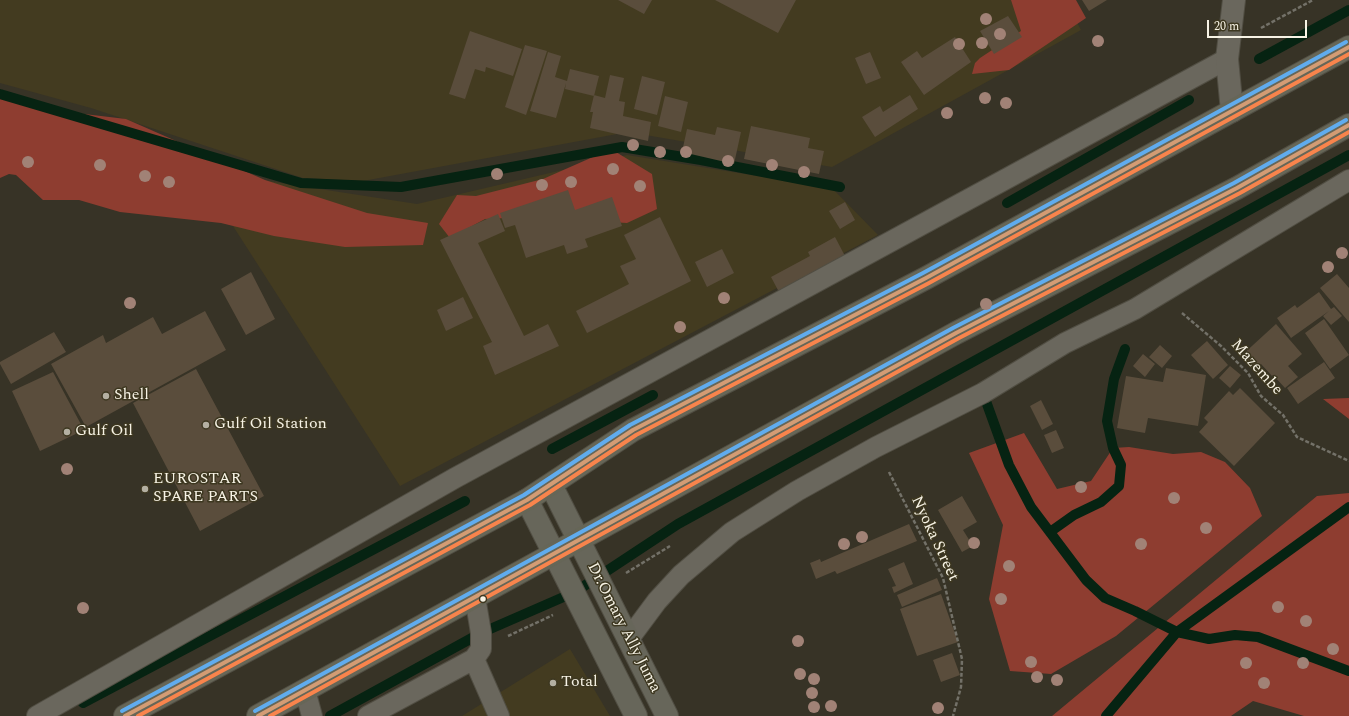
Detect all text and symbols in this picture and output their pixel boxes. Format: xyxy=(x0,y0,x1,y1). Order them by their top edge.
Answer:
scale bar xyxy=(1209,12,1309,38)
text: 20 m xyxy=(1214,17,1239,36)
street label: Mazembe xyxy=(1226,336,1286,400)
place label: Shell xyxy=(114,386,149,406)
marker: Shell xyxy=(101,391,111,401)
place label: Gulf Oil Station xyxy=(214,415,327,435)
marker: Gulf Oil Station xyxy=(201,420,211,430)
place label: Gulf Oil xyxy=(75,422,133,442)
marker: Gulf Oil xyxy=(62,427,72,437)
place label: EUROSTAR SPARE PARTS xyxy=(153,470,258,508)
marker: EUROSTAR SPARE PARTS xyxy=(140,484,150,494)
street label: Nyoka Street xyxy=(906,493,962,585)
street label: Dr.Omary Ally Juma xyxy=(582,560,664,696)
unlabelled marker xyxy=(478,594,488,604)
place label: Total xyxy=(561,673,598,693)
marker: Total xyxy=(548,678,558,688)

